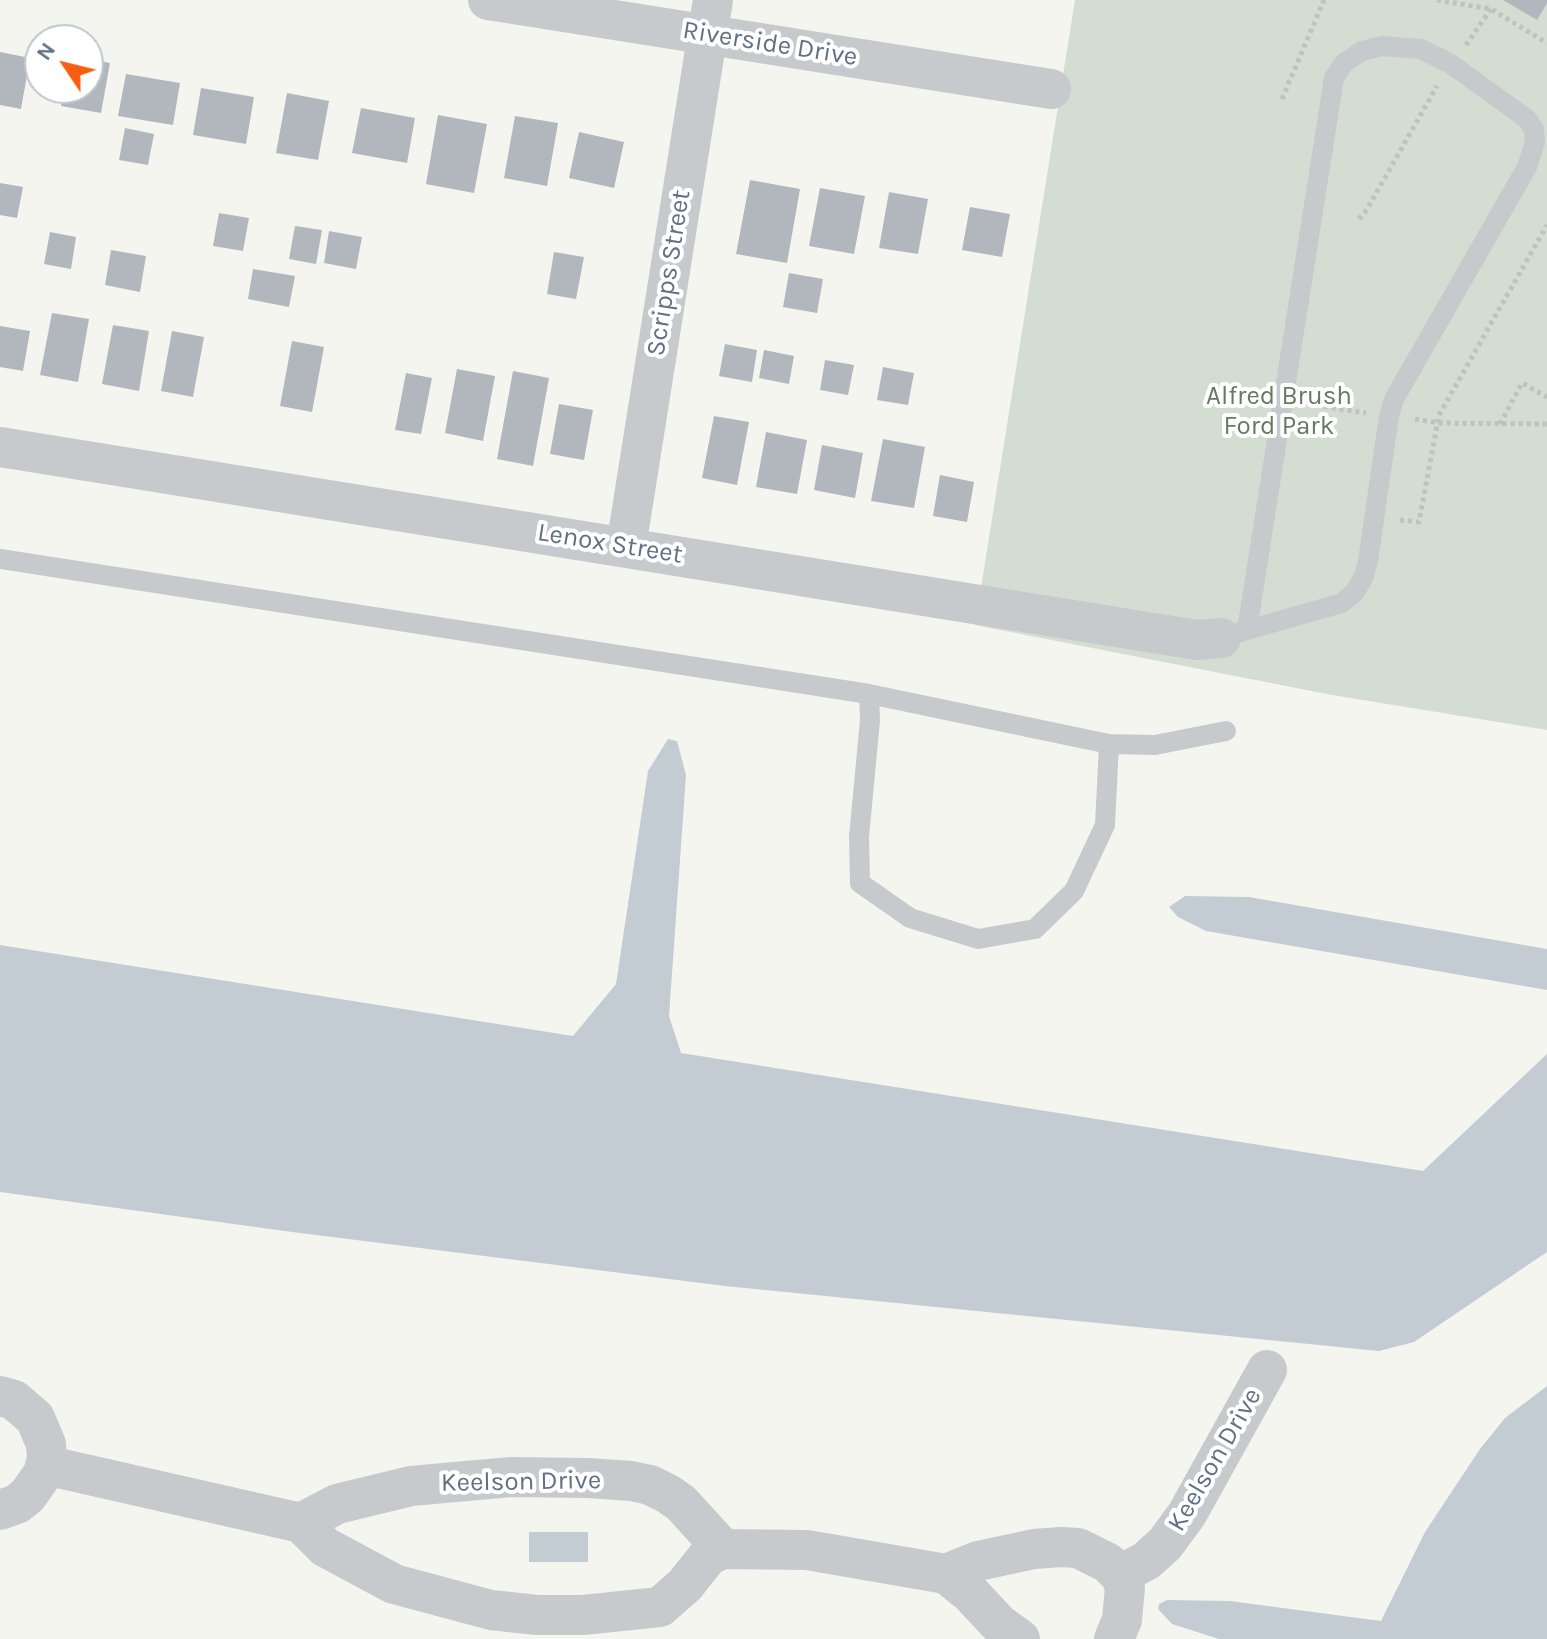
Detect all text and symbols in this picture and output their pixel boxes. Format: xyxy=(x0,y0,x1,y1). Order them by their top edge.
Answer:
street label: Riverside Drive xyxy=(680,15,860,73)
north arrow xyxy=(24,24,104,104)
text: N xyxy=(31,37,61,65)
street label: Scripps Street xyxy=(640,188,698,358)
park label: Alfred Brush Ford Park xyxy=(1206,381,1352,442)
street label: Lenox Street xyxy=(535,517,685,571)
street label: Keelson Drive xyxy=(1161,1383,1269,1537)
street label: Keelson Drive xyxy=(441,1465,601,1499)

